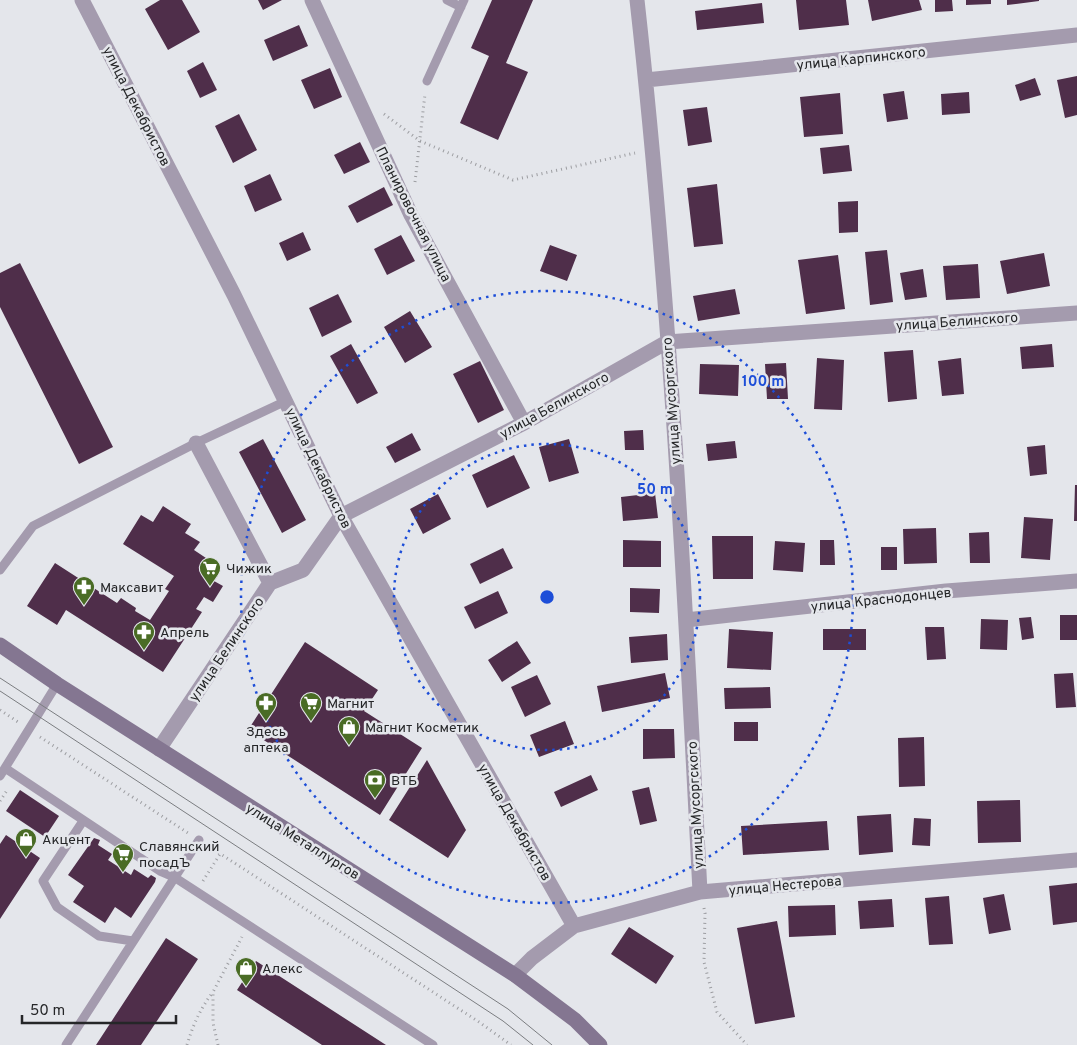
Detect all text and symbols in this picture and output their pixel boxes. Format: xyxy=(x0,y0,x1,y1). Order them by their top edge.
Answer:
street label: улица Декабристов xyxy=(98,44,173,169)
street label: улица Карпинского xyxy=(796,44,927,75)
street label: Планировочная улица xyxy=(371,144,454,285)
street label: улица Белинского xyxy=(895,310,1019,335)
street label: улица Мусоргского xyxy=(660,336,685,465)
street label: улица Белинского xyxy=(497,369,613,443)
text: 100 m xyxy=(742,373,784,392)
street label: улица Декабристов xyxy=(281,406,354,532)
text: 50 m xyxy=(637,481,673,500)
supermarket icon: Чижик xyxy=(198,556,222,587)
place label: Чижик xyxy=(226,561,272,578)
pharmacy icon: Максавит xyxy=(72,575,96,606)
place label: Максавит xyxy=(100,580,163,597)
street label: улица Краснодонцев xyxy=(810,585,952,616)
centre of rings xyxy=(538,588,556,606)
street label: улица Белинского xyxy=(186,594,269,705)
pharmacy icon: Апрель xyxy=(132,620,156,651)
place label: Апрель xyxy=(160,625,209,642)
pharmacy icon: Здесь аптека xyxy=(254,691,278,722)
supermarket icon: Магнит xyxy=(299,691,323,722)
place label: Магнит xyxy=(327,696,374,713)
shop icon: Магнит Косметик xyxy=(337,715,361,746)
place label: Магнит Косметик xyxy=(365,720,479,737)
place label: Здесь аптека xyxy=(243,724,289,757)
street label: улица Мусоргского xyxy=(685,741,708,869)
street label: улица Декабристов xyxy=(473,761,554,884)
bank icon: ВТБ xyxy=(363,768,387,799)
place label: ВТБ xyxy=(391,773,417,790)
street label: улица Металлургов xyxy=(242,800,362,884)
shop icon: Акцент xyxy=(14,827,38,858)
place label: Акцент xyxy=(42,832,91,849)
place label: Славянский посадЪ xyxy=(139,839,220,872)
supermarket icon: Славянский посадЪ xyxy=(111,842,135,873)
street label: улица Нестерова xyxy=(728,873,842,900)
shop icon: Алекс xyxy=(234,956,258,987)
place label: Алекс xyxy=(262,961,303,978)
scale bar xyxy=(22,992,176,1024)
text: 50 m xyxy=(30,1002,65,1021)

